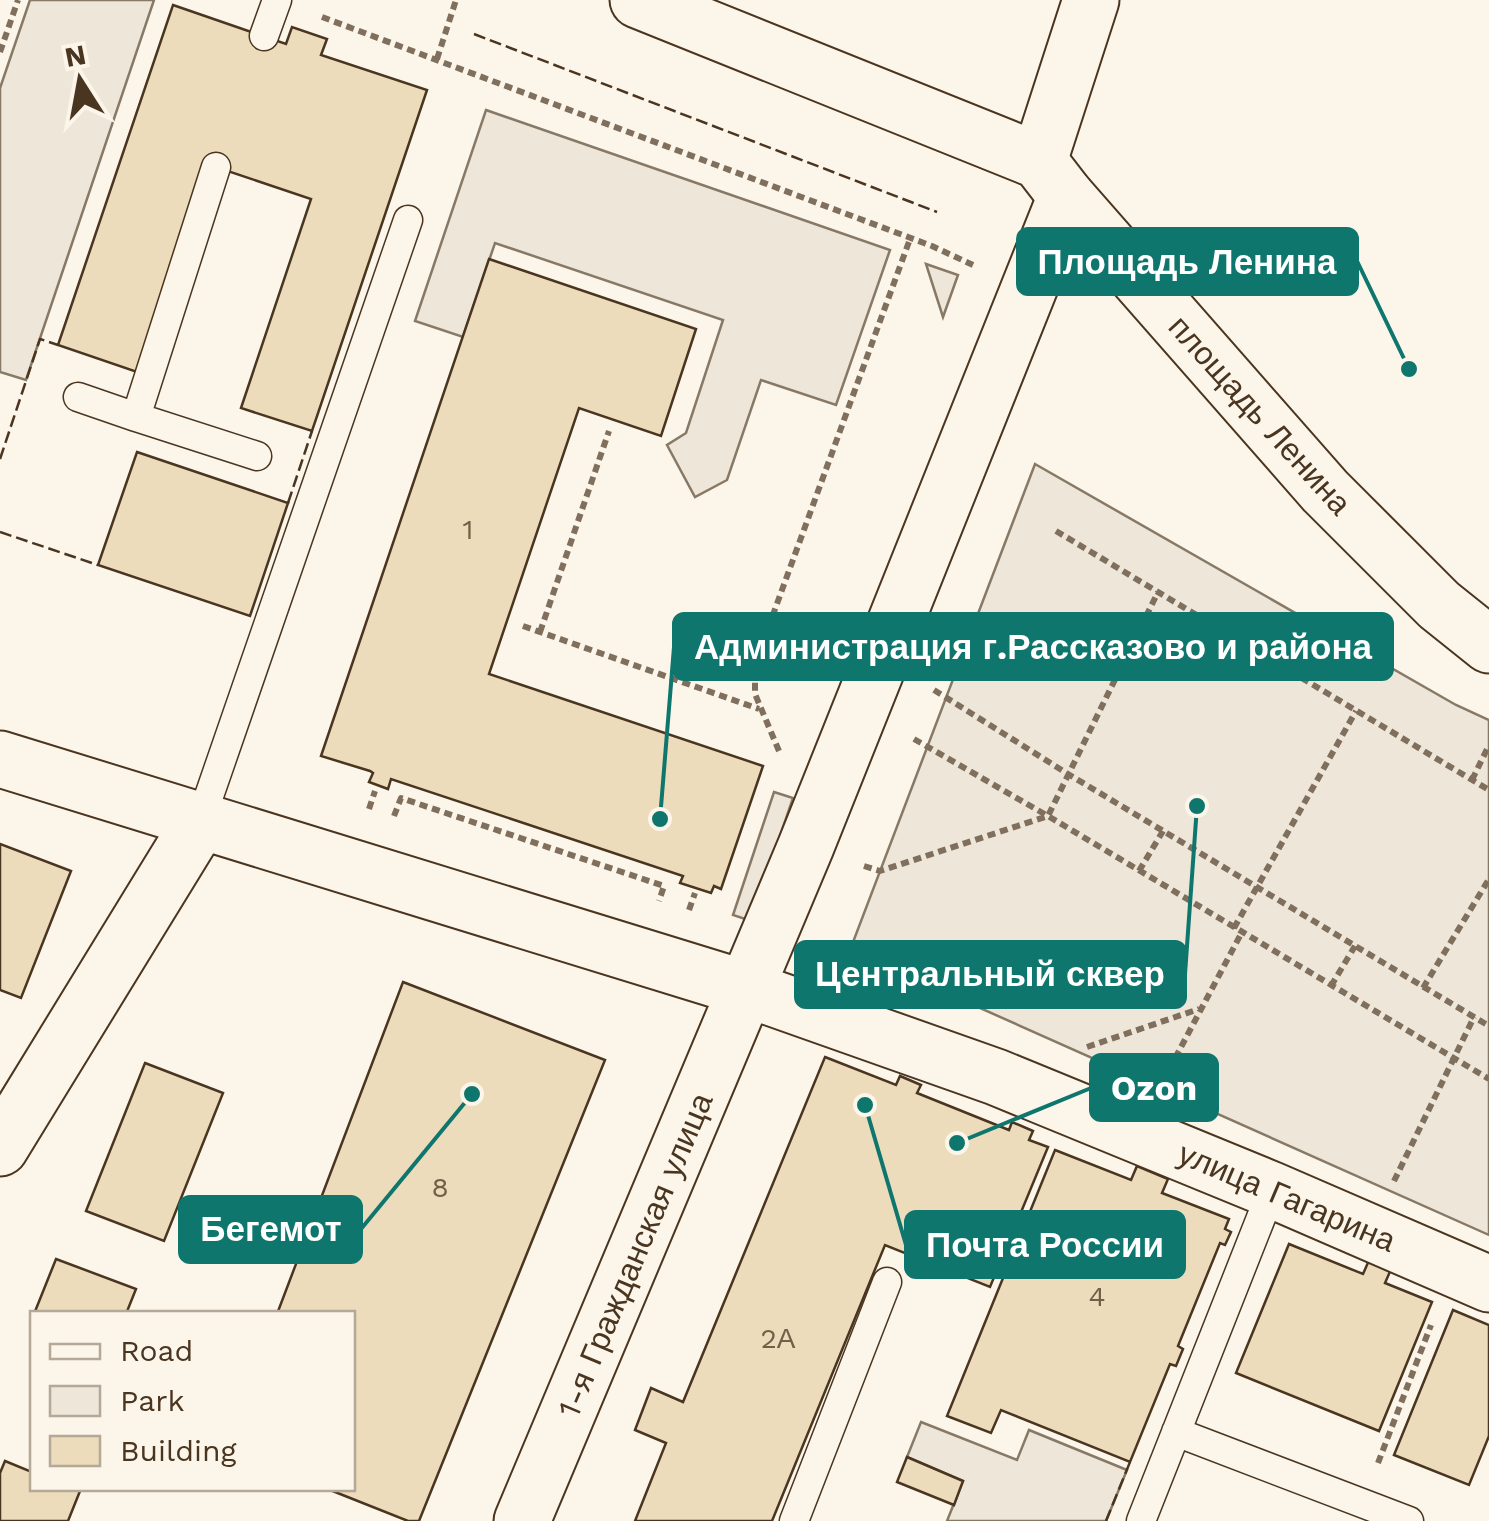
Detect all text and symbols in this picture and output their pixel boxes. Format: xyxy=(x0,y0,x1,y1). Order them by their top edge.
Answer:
north arrow xyxy=(30,30,130,130)
text: N xyxy=(62,38,89,74)
callout: Площадь Ленина xyxy=(1018,229,1357,294)
text: Площадь Ленина xyxy=(1038,241,1337,283)
street label: площадь Ленина xyxy=(1161,308,1359,522)
house number: 1 xyxy=(463,513,473,546)
callout: Администрация г.Рассказово и района xyxy=(674,614,1392,679)
text: Администрация г.Рассказово и района xyxy=(694,626,1373,668)
callout: Центральный сквер xyxy=(796,942,1185,1007)
text: Центральный сквер xyxy=(815,953,1165,995)
callout: Ozon xyxy=(1091,1055,1217,1120)
text: Ozon xyxy=(1111,1067,1197,1109)
street label: 1-я Гражданская улица xyxy=(549,1087,721,1423)
street label: улица Гагарина xyxy=(1173,1134,1401,1260)
house number: 8 xyxy=(431,1171,449,1204)
callout: Бегемот xyxy=(180,1197,361,1262)
text: Бегемот xyxy=(200,1208,342,1250)
callout: Почта России xyxy=(906,1212,1184,1277)
text: Почта России xyxy=(926,1224,1164,1266)
house number: 4 xyxy=(1088,1280,1106,1313)
legend xyxy=(30,1311,355,1491)
house number: 2А xyxy=(761,1322,796,1355)
text: Road xyxy=(120,1333,193,1368)
text: Park xyxy=(120,1383,185,1418)
text: Building xyxy=(120,1433,237,1468)

